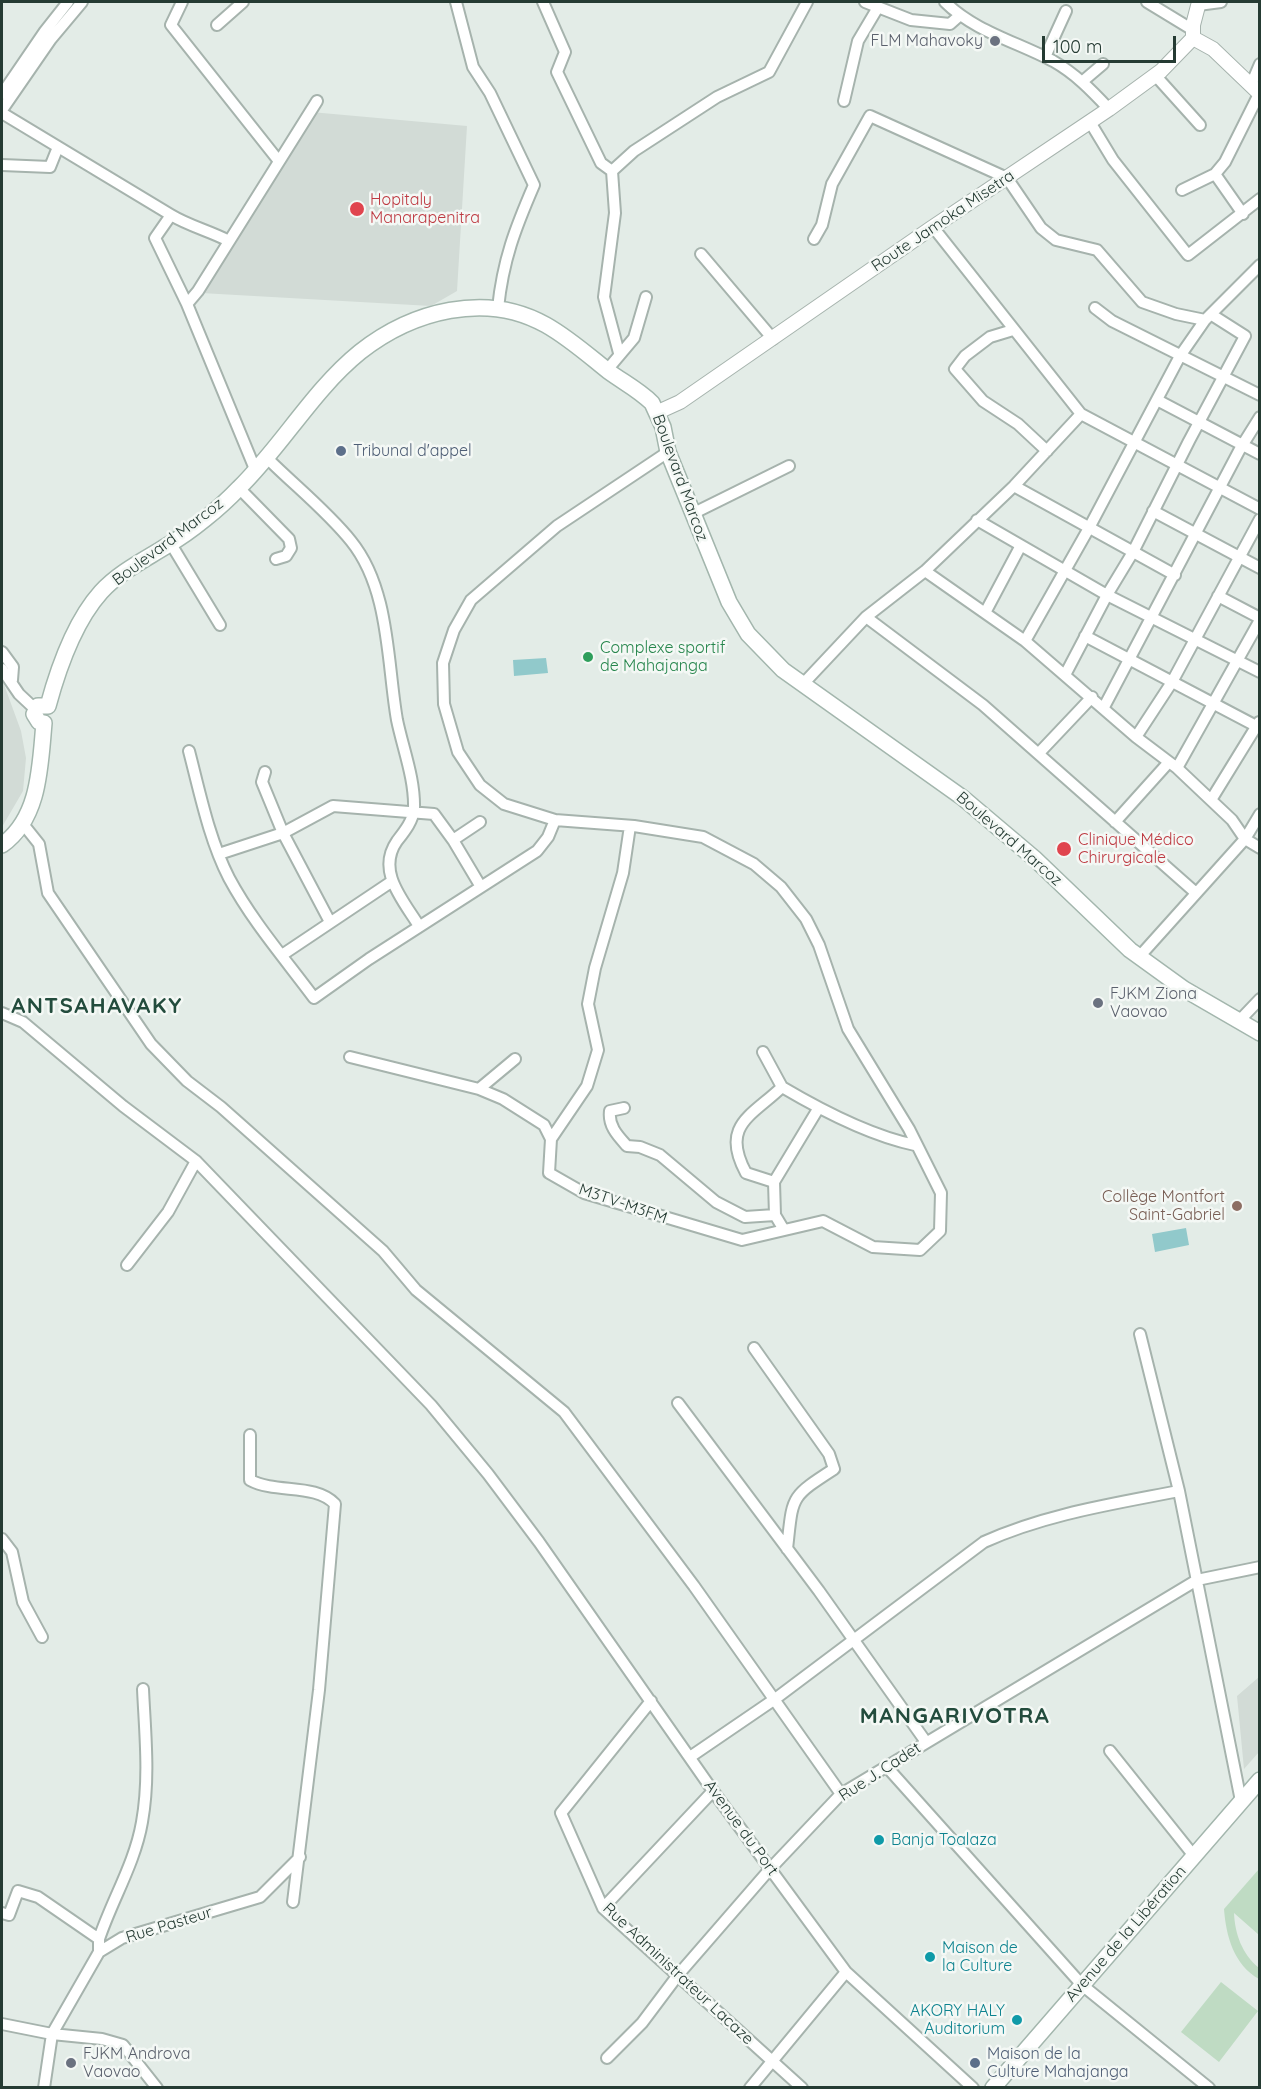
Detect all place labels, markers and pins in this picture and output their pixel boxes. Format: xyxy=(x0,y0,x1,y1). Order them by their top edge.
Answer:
place label: FLM Mahavoky xyxy=(871,31,983,51)
marker: FLM Mahavoky xyxy=(988,34,1002,48)
place label: Hopitaly Manarapenitra xyxy=(370,190,480,228)
marker: Hopitaly Manarapenitra xyxy=(348,200,366,218)
place label: Tribunal d'appel xyxy=(353,441,472,461)
marker: Tribunal d'appel xyxy=(334,444,348,458)
place label: Complexe sportif de Mahajanga xyxy=(600,638,725,676)
marker: Complexe sportif de Mahajanga xyxy=(581,650,595,664)
place label: Clinique Médico Chirurgicale xyxy=(1078,830,1194,868)
marker: Clinique Médico Chirurgicale xyxy=(1055,840,1073,858)
place label: FJKM Ziona Vaovao xyxy=(1110,984,1197,1022)
marker: FJKM Ziona Vaovao xyxy=(1091,996,1105,1010)
place label: Collège Montfort Saint-Gabriel xyxy=(1102,1187,1225,1225)
marker: Collège Montfort Saint-Gabriel xyxy=(1230,1199,1244,1213)
place label: Banja Toalaza xyxy=(891,1830,997,1850)
marker: Banja Toalaza xyxy=(872,1833,886,1847)
place label: Maison de la Culture xyxy=(942,1938,1018,1976)
marker: Maison de la Culture xyxy=(923,1950,937,1964)
place label: AKORY HALY Auditorium xyxy=(910,2001,1005,2039)
marker: AKORY HALY Auditorium xyxy=(1010,2013,1024,2027)
place label: FJKM Androva Vaovao xyxy=(83,2044,191,2082)
place label: Maison de la Culture Mahajanga xyxy=(987,2044,1129,2082)
marker: FJKM Androva Vaovao xyxy=(64,2056,78,2070)
marker: Maison de la Culture Mahajanga xyxy=(968,2056,982,2070)

